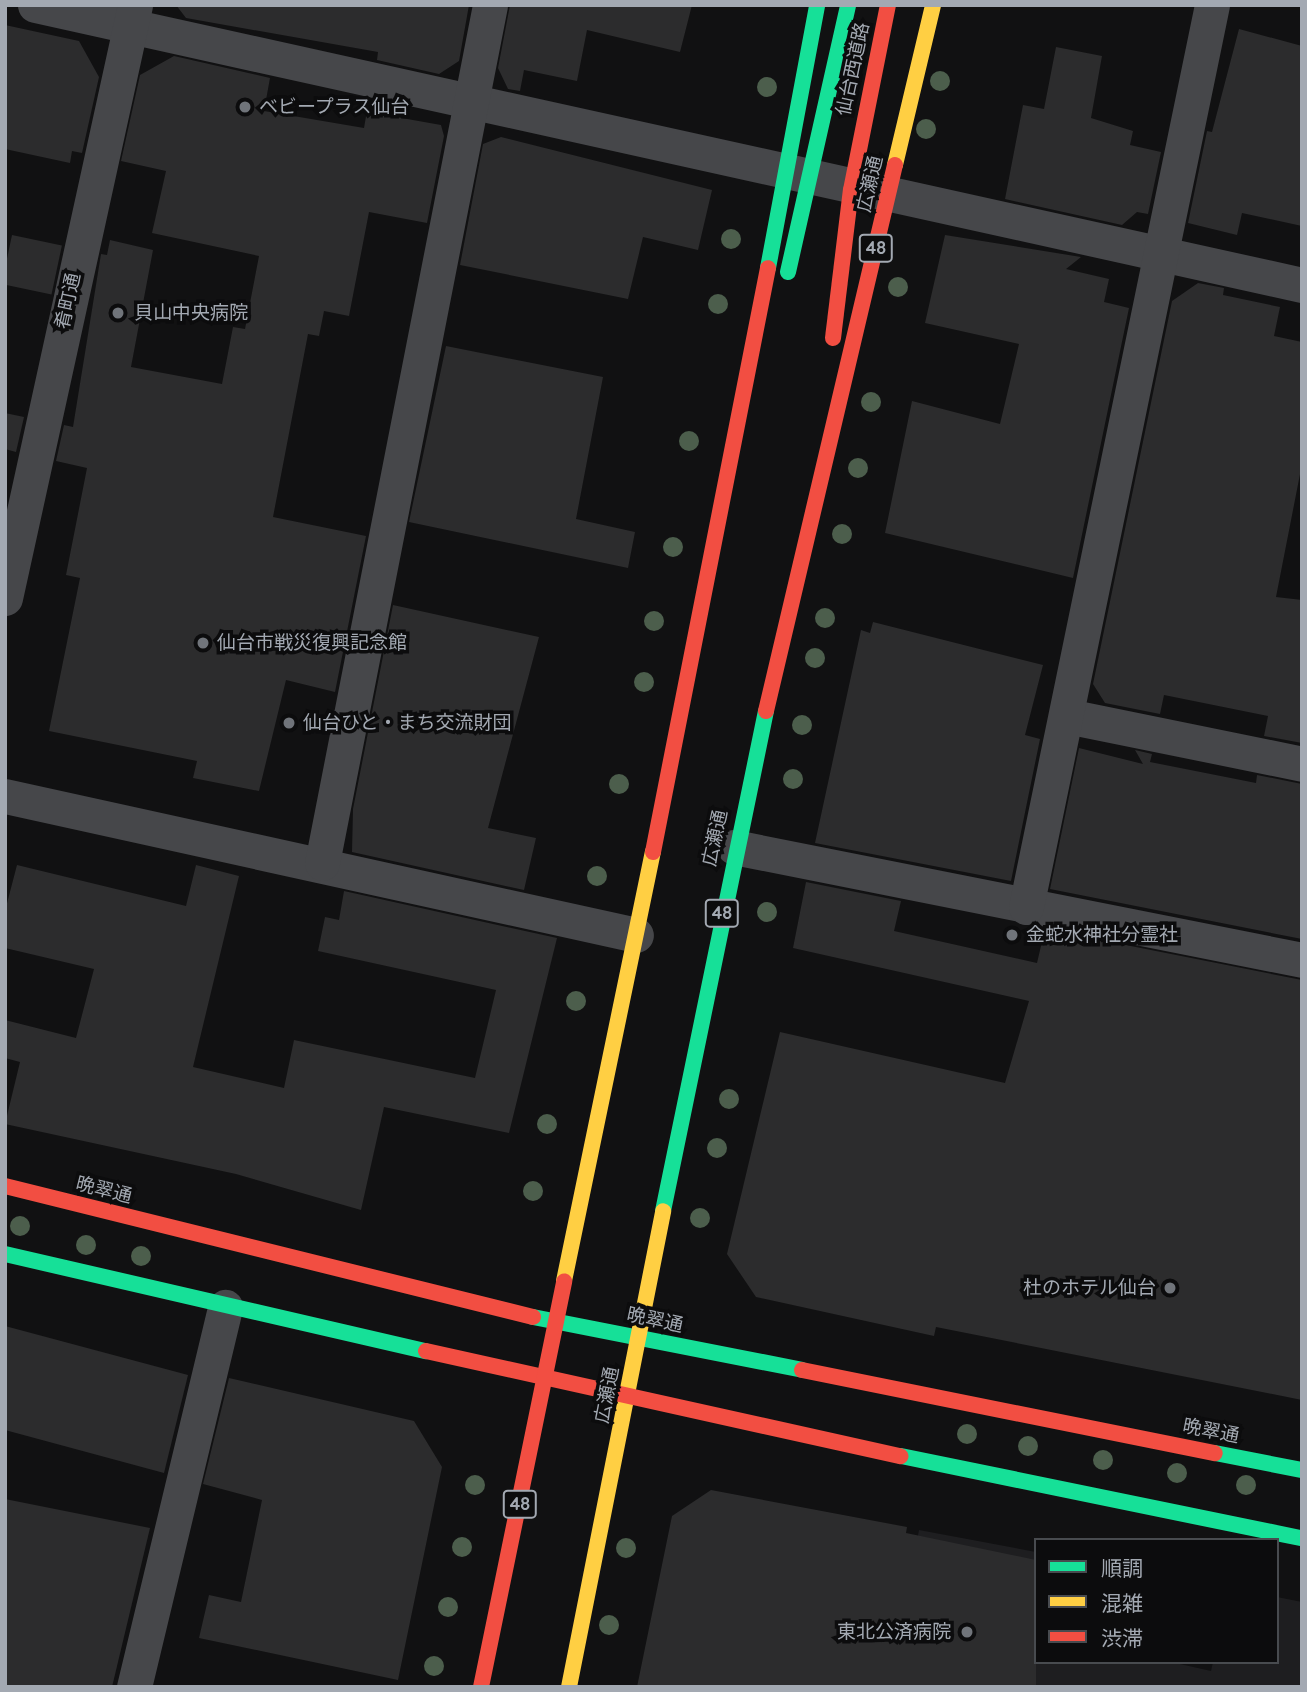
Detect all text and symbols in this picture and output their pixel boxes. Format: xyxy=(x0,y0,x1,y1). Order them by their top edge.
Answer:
street label: 仙台西道路 xyxy=(832,20,874,118)
place label: ベビープラス仙台 xyxy=(259,96,411,118)
marker: ベビープラス仙台 xyxy=(237,99,253,115)
street label: 広瀬通 xyxy=(852,154,888,214)
road number: 48 xyxy=(858,234,894,262)
street label: 肴町通 xyxy=(51,271,85,331)
place label: 貝山中央病院 xyxy=(134,302,248,324)
marker: 貝山中央病院 xyxy=(108,303,128,323)
place label: 仙台市戦災復興記念館 xyxy=(217,632,407,654)
marker: 仙台市戦災復興記念館 xyxy=(195,635,211,651)
place label: 仙台ひと・まち交流財団 xyxy=(303,712,512,734)
marker: 仙台ひと・まち交流財団 xyxy=(281,715,297,731)
street label: 広瀬通 xyxy=(698,808,732,868)
road number: 48 xyxy=(704,898,740,928)
place label: 金蛇水神社分霊社 xyxy=(1026,924,1178,946)
marker: 金蛇水神社分霊社 xyxy=(1004,927,1020,943)
street label: 晩翠通 xyxy=(74,1172,134,1208)
place label: 杜のホテル仙台 xyxy=(1023,1277,1156,1299)
marker: 杜のホテル仙台 xyxy=(1162,1280,1178,1296)
street label: 晩翠通 xyxy=(625,1303,685,1337)
street label: 広瀬通 xyxy=(590,1365,624,1425)
street label: 晩翠通 xyxy=(1181,1414,1241,1448)
road number: 48 xyxy=(503,1490,538,1518)
legend xyxy=(1034,1538,1279,1664)
text: 順調 xyxy=(1101,1555,1143,1581)
text: 混雑 xyxy=(1101,1590,1143,1616)
place label: 東北公済病院 xyxy=(837,1621,951,1643)
marker: 東北公済病院 xyxy=(957,1622,977,1642)
text: 渋滞 xyxy=(1101,1625,1143,1651)

